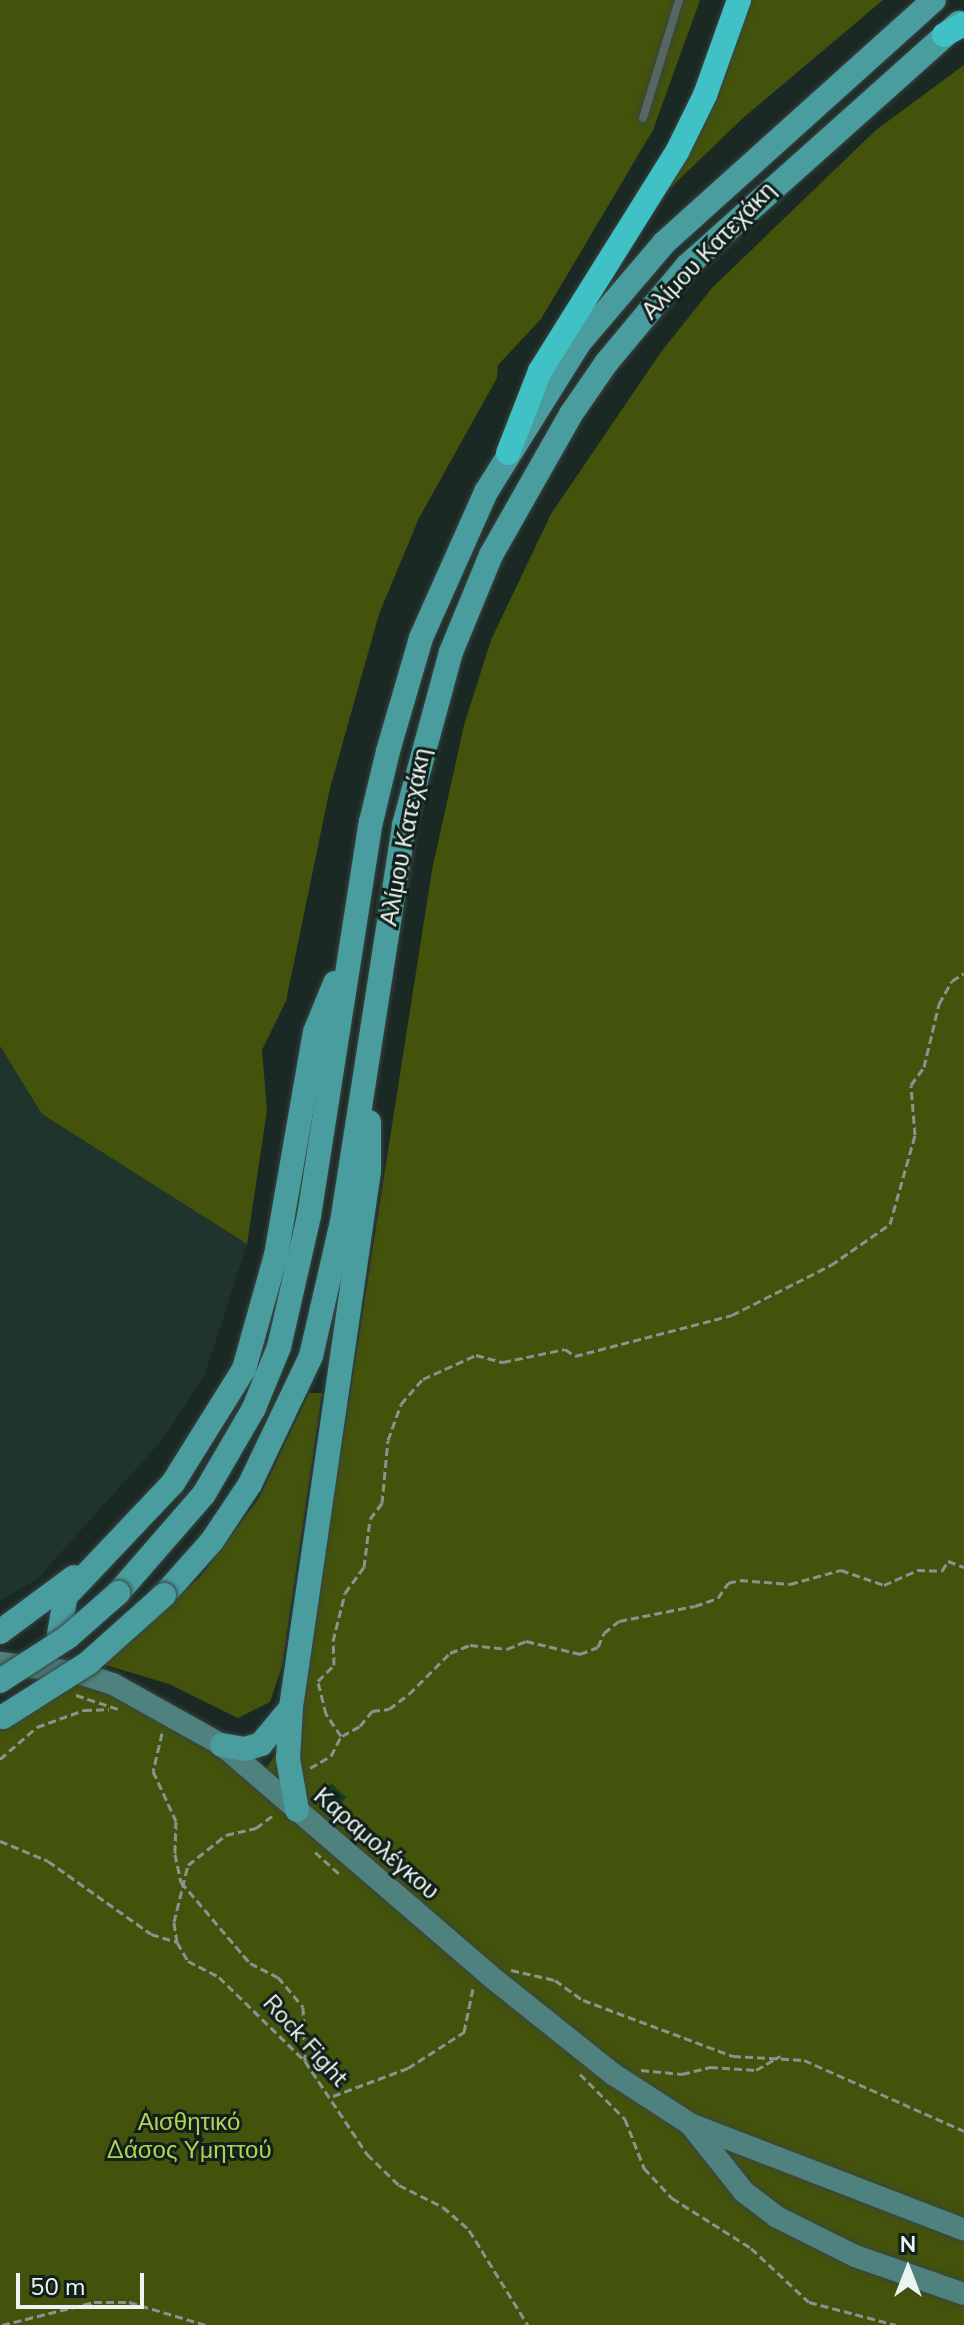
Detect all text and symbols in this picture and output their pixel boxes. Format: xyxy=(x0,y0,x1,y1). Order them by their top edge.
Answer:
street label: Αλίμου Κατεχάκη xyxy=(636,176,782,326)
street label: Αλίμου Κατεχάκη xyxy=(375,746,437,928)
street label: Καραμολέγκου xyxy=(308,1782,444,1906)
street label: Rock Fight xyxy=(256,1989,354,2093)
park label: Αισθητικό Δάσος Υμηττού xyxy=(106,2109,272,2165)
north arrow xyxy=(868,2229,948,2309)
text: N xyxy=(900,2230,916,2260)
scale bar xyxy=(20,2257,148,2307)
text: 50 m xyxy=(30,2271,86,2303)

